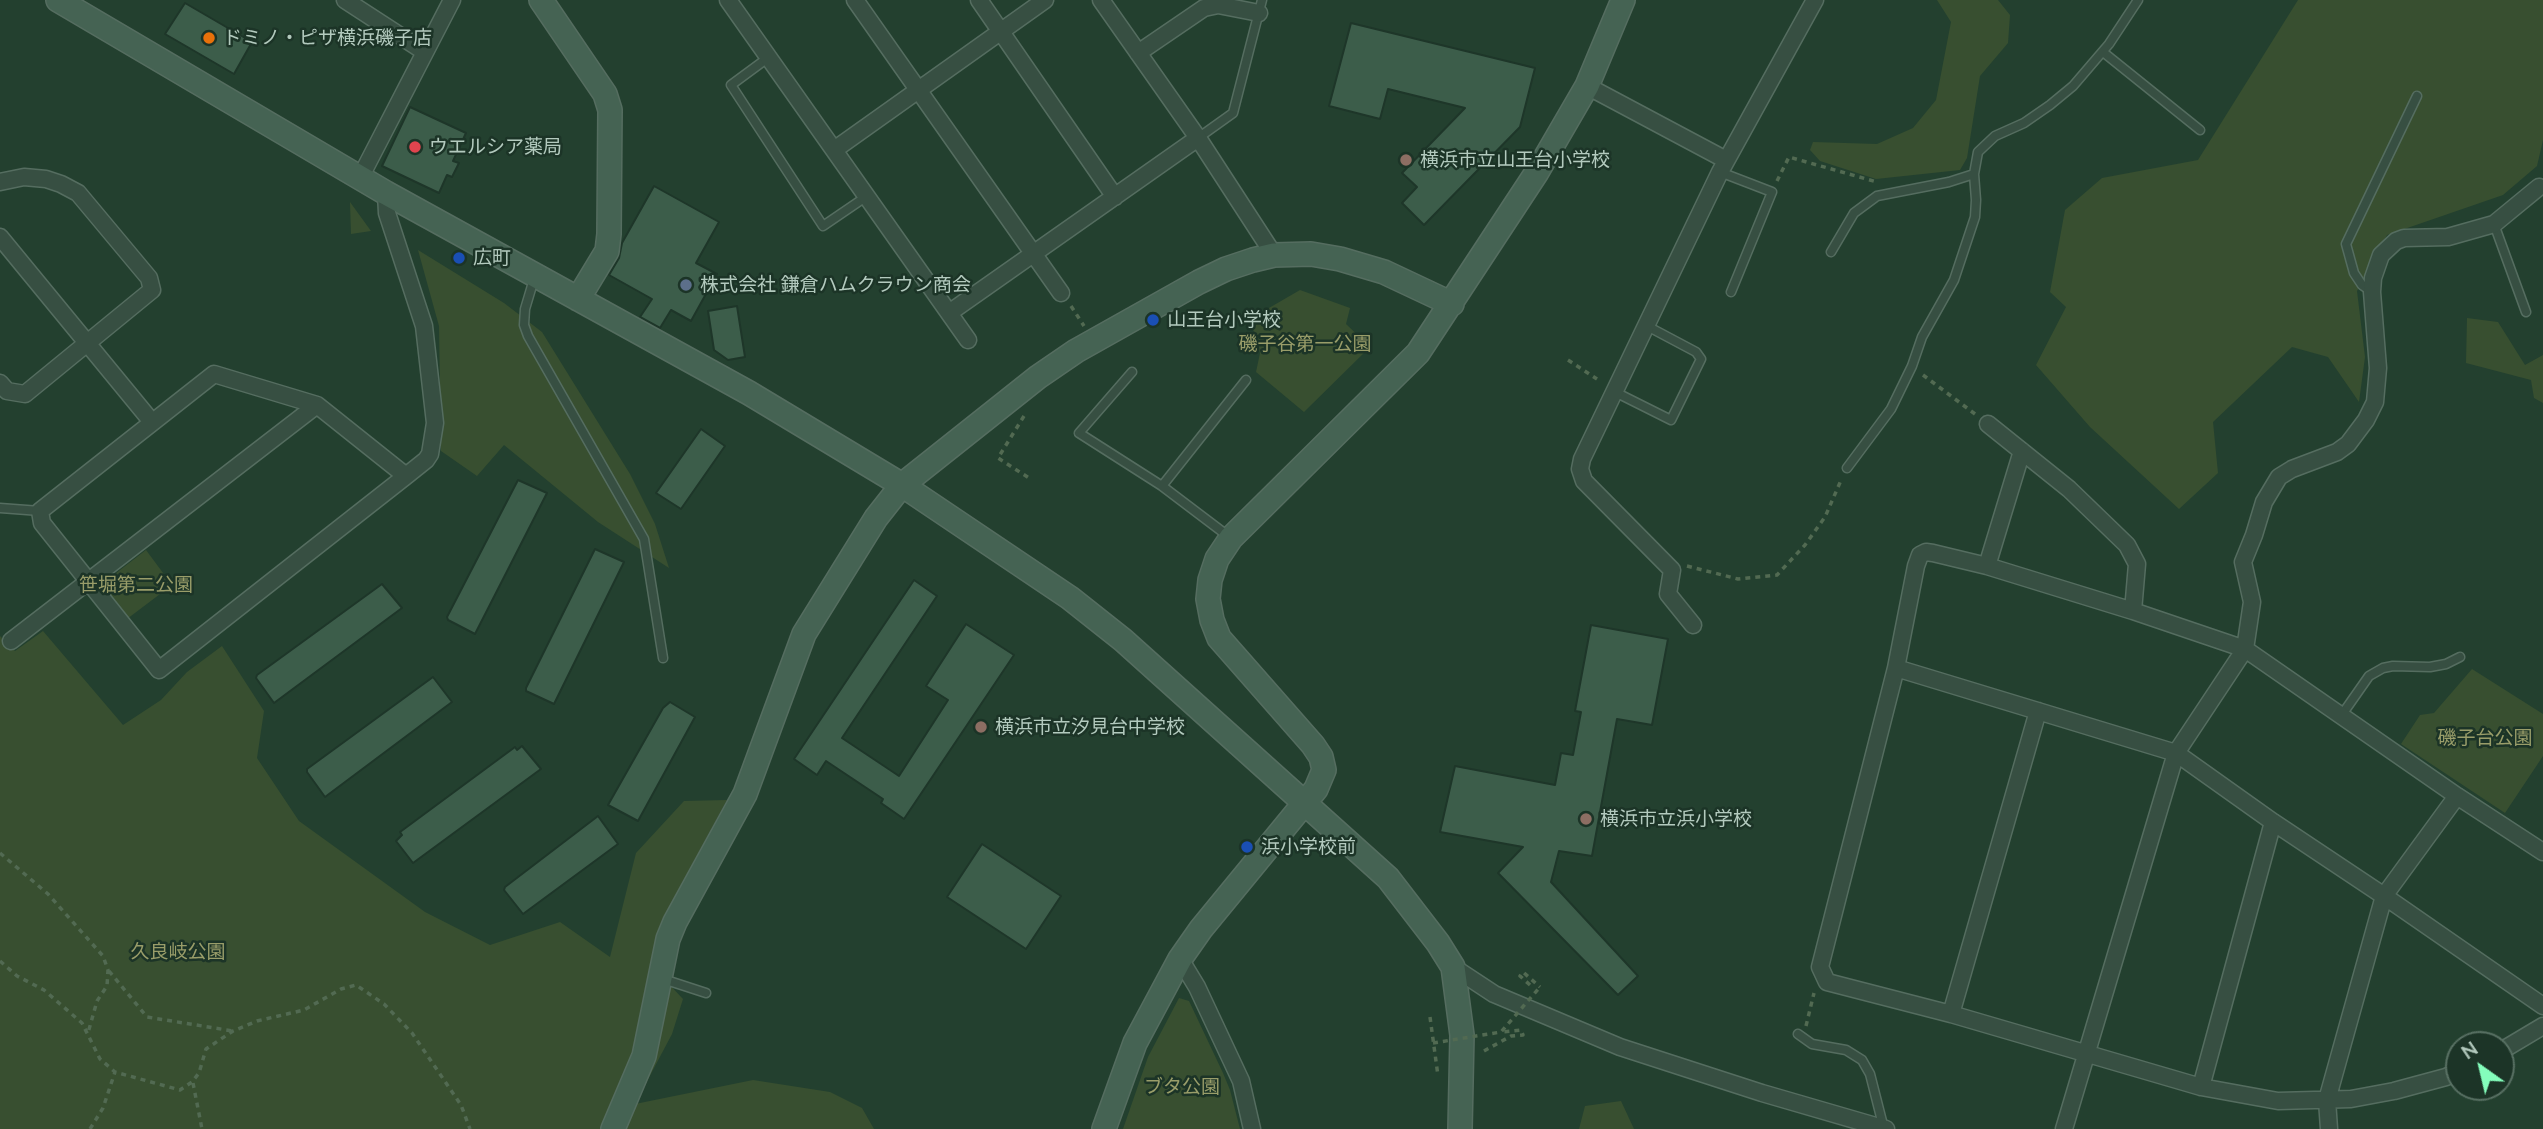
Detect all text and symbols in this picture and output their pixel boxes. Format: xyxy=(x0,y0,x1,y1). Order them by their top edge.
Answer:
place label: ドミノ・ピザ横浜磯子店 xyxy=(223,27,432,49)
marker: ドミノ・ピザ横浜磯子店 xyxy=(201,30,217,46)
place label: ウエルシア薬局 xyxy=(429,136,562,158)
marker: ウエルシア薬局 xyxy=(407,139,423,155)
place label: 横浜市立山王台小学校 xyxy=(1420,149,1610,171)
marker: 横浜市立山王台小学校 xyxy=(1398,152,1414,168)
place label: 広町 xyxy=(473,247,511,269)
marker: 広町 xyxy=(451,250,467,266)
place label: 株式会社 鎌倉ハムクラウン商会 xyxy=(700,274,971,296)
marker: 株式会社 鎌倉ハムクラウン商会 xyxy=(678,277,694,293)
place label: 山王台小学校 xyxy=(1167,309,1281,331)
marker: 山王台小学校 xyxy=(1145,312,1161,328)
park label: 磯子谷第一公園 xyxy=(1239,333,1371,355)
park label: 笹堀第二公園 xyxy=(79,574,193,596)
place label: 横浜市立汐見台中学校 xyxy=(995,716,1185,738)
marker: 横浜市立汐見台中学校 xyxy=(973,719,989,735)
park label: 磯子台公園 xyxy=(2438,727,2532,749)
place label: 横浜市立浜小学校 xyxy=(1600,808,1752,830)
marker: 横浜市立浜小学校 xyxy=(1578,811,1594,827)
place label: 浜小学校前 xyxy=(1261,836,1356,858)
marker: 浜小学校前 xyxy=(1239,839,1255,855)
park label: 久良岐公園 xyxy=(131,941,225,963)
north arrow xyxy=(2445,1031,2515,1101)
text: N xyxy=(2457,1036,2482,1063)
park label: ブタ公園 xyxy=(1144,1076,1220,1098)

